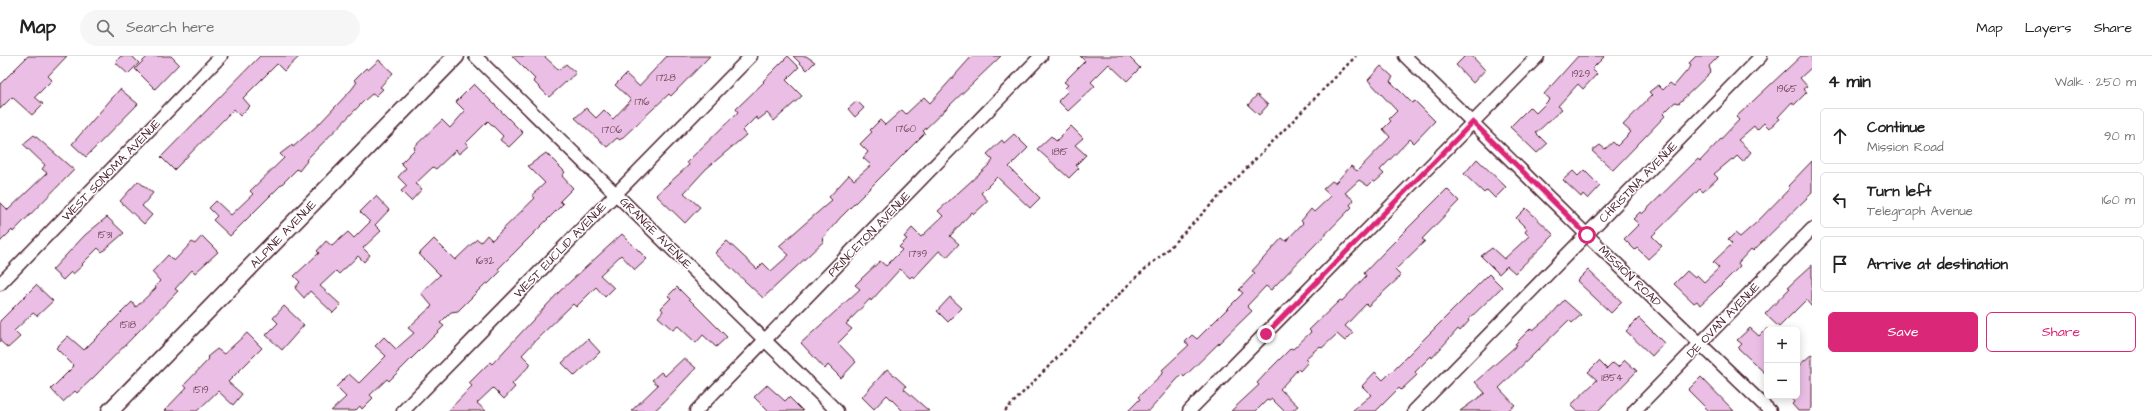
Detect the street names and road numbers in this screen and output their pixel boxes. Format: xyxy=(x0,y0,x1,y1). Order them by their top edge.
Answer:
street label: WEST SONOMA AVENUE xyxy=(58,116,165,225)
street label: CHRISTINA AVENUE xyxy=(1595,138,1682,227)
street label: PRINCETON AVENUE xyxy=(824,188,915,281)
street label: GRANGE AVENUE xyxy=(616,193,696,273)
street label: ALPINE AVENUE xyxy=(246,197,320,272)
street label: WEST EUCLID AVENUE xyxy=(510,199,611,302)
street label: MISSION ROAD xyxy=(1594,242,1665,311)
street label: DE OVAN AVENUE xyxy=(1683,279,1764,362)

